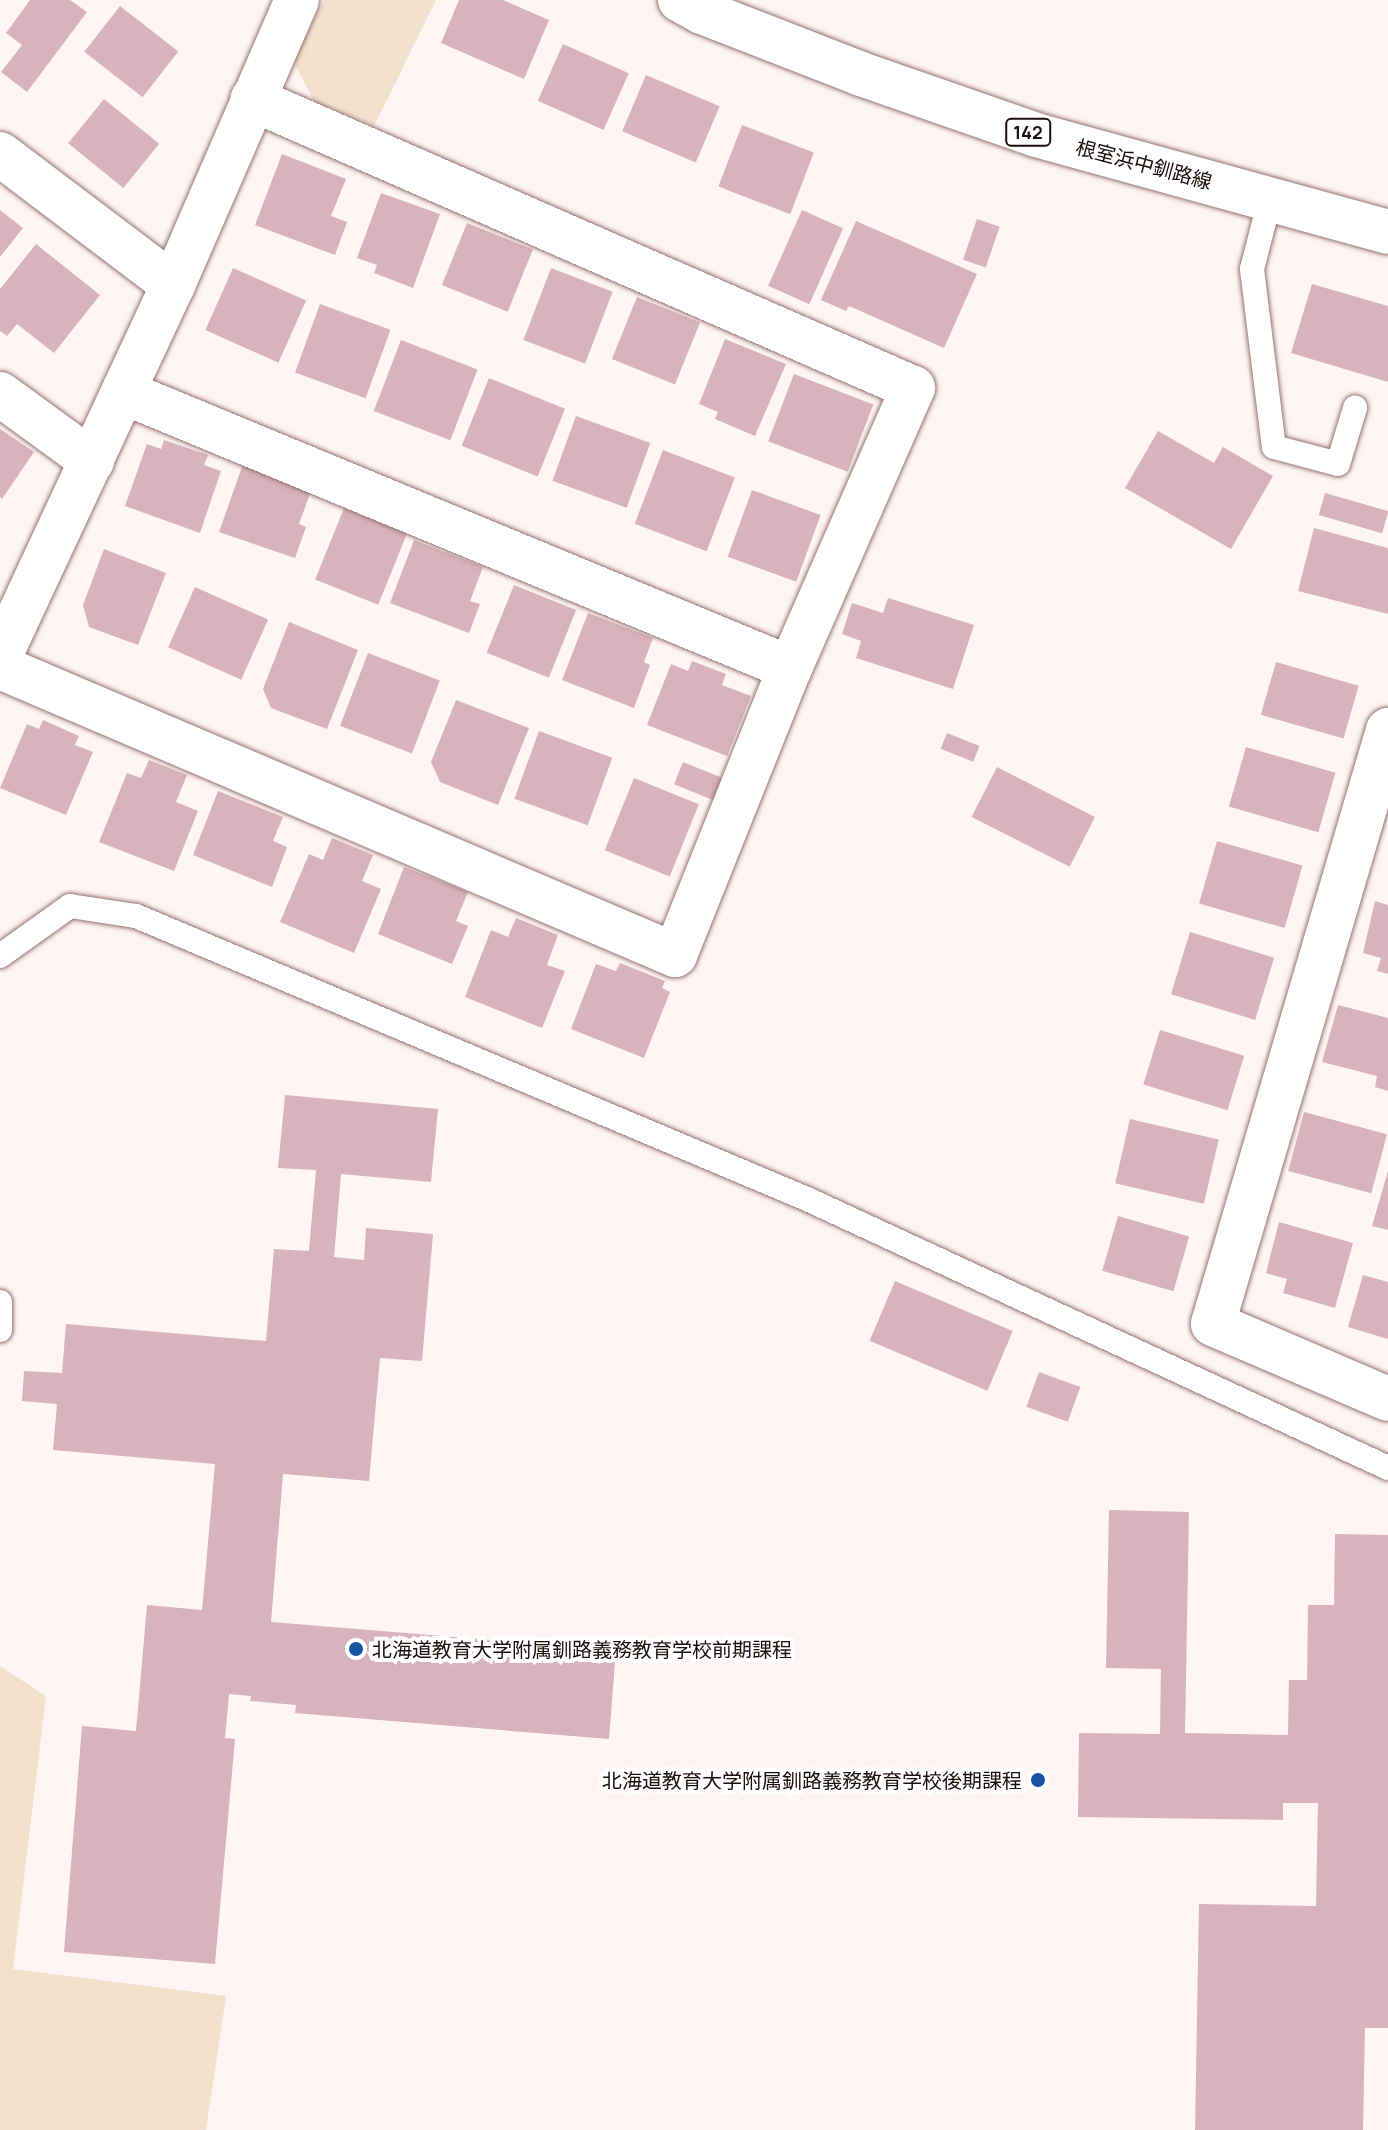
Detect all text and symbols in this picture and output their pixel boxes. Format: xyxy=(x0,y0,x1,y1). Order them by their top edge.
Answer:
road number: 142 xyxy=(1004,118,1052,146)
street label: 根室浜中釧路線 xyxy=(1073,134,1215,194)
place label: 北海道教育大学附属釧路義務教育学校前期課程 xyxy=(372,1637,792,1661)
marker: 北海道教育大学附属釧路義務教育学校前期課程 xyxy=(347,1640,365,1658)
place label: 北海道教育大学附属釧路義務教育学校後期課程 xyxy=(602,1768,1022,1792)
marker: 北海道教育大学附属釧路義務教育学校後期課程 xyxy=(1029,1771,1047,1789)

